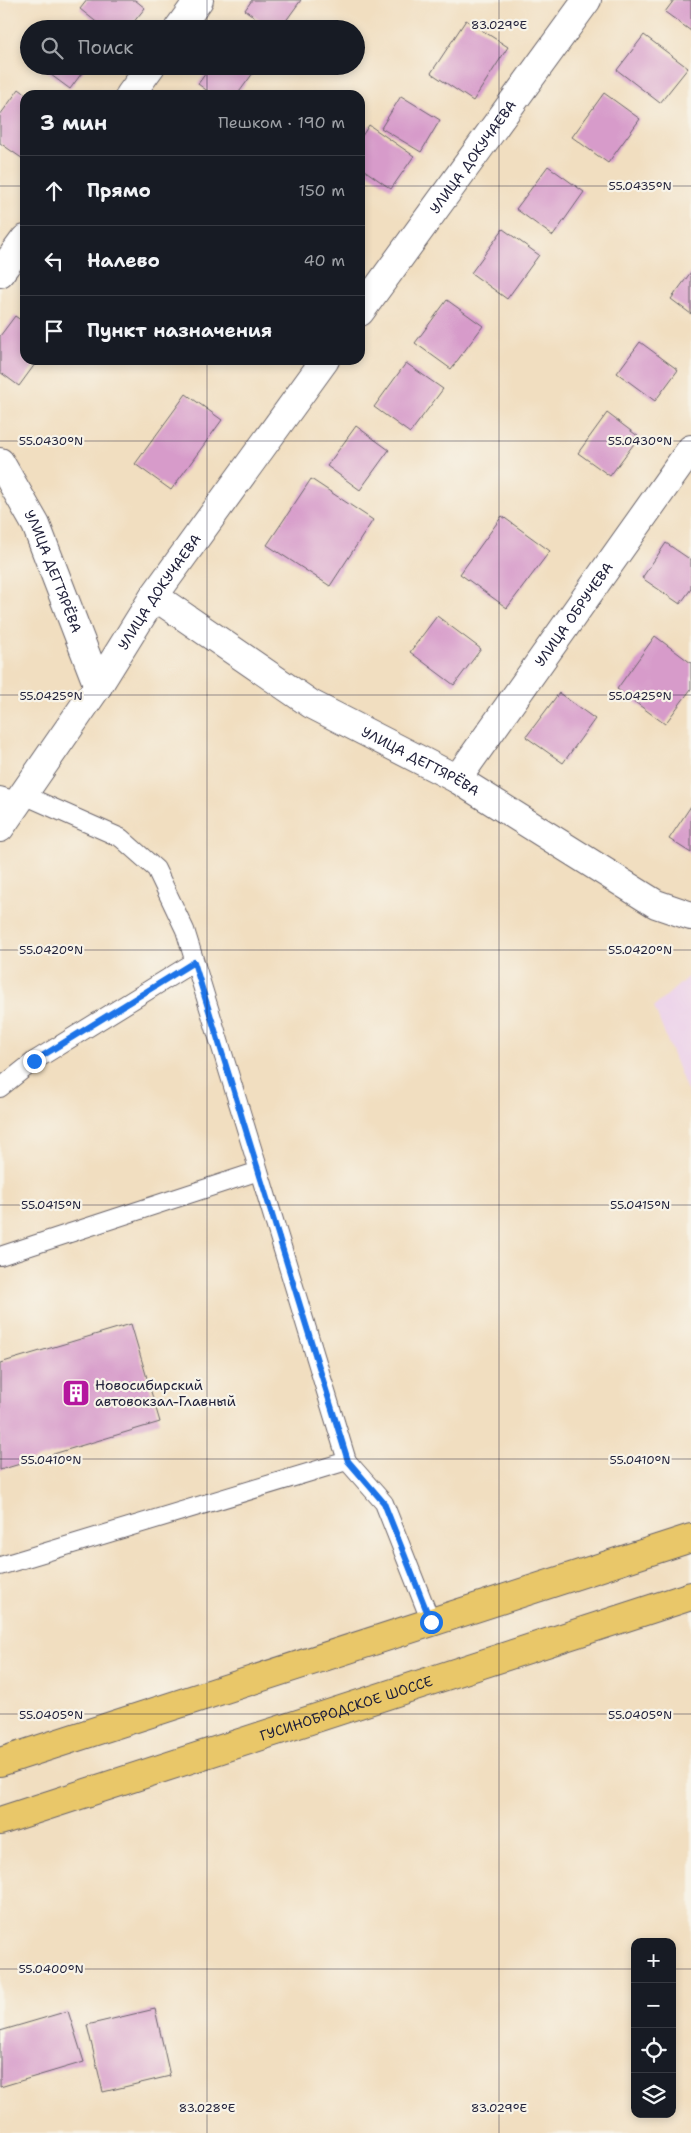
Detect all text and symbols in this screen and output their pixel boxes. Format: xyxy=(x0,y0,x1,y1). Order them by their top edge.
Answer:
text: 83.029°E xyxy=(471,17,527,33)
search box xyxy=(20,20,365,75)
icon: search xyxy=(38,34,66,62)
text: Поиск xyxy=(78,35,133,60)
street label: УЛИЦА ДОКУЧАЕВА xyxy=(426,96,520,217)
text: 3 мин xyxy=(40,109,107,137)
text: Пешком · 190 m xyxy=(218,112,345,133)
icon: ahead xyxy=(40,177,68,205)
text: Прямо xyxy=(87,178,151,203)
text: 55.0435°N xyxy=(608,178,672,194)
text: 150 m xyxy=(298,180,345,201)
icon: left xyxy=(40,247,68,275)
text: Налево xyxy=(87,248,160,273)
text: 40 m xyxy=(303,250,345,271)
icon: arrive xyxy=(40,317,68,345)
text: Пункт назначения xyxy=(87,318,272,343)
text: 55.0430°N xyxy=(19,433,83,449)
text: 55.0430°N xyxy=(608,433,672,449)
street label: УЛИЦА ДЕГТЯРЁВА xyxy=(20,507,86,635)
street label: УЛИЦА ДОКУЧАЕВА xyxy=(114,530,205,653)
street label: УЛИЦА ОБРУЧЕВА xyxy=(531,559,617,670)
text: 55.0425°N xyxy=(19,688,83,704)
text: 55.0425°N xyxy=(608,688,672,704)
street label: УЛИЦА ДЕГТЯРЁВА xyxy=(359,723,483,800)
text: 55.0420°N xyxy=(19,942,83,958)
text: 55.0420°N xyxy=(608,942,672,958)
route end xyxy=(23,1050,46,1073)
text: 55.0415°N xyxy=(21,1197,81,1213)
text: 55.0415°N xyxy=(610,1197,670,1213)
place label: Новосибирский автовокзал-Главный xyxy=(95,1376,236,1410)
building icon: Новосибирский автовокзал-Главный xyxy=(61,1378,91,1408)
text: 55.0410°N xyxy=(20,1452,82,1468)
text: 55.0410°N xyxy=(609,1452,671,1468)
route start xyxy=(420,1611,443,1634)
street label: ГУСИНОБРОДСКОЕ ШОССЕ xyxy=(257,1672,435,1745)
text: 55.0405°N xyxy=(19,1707,83,1723)
text: 55.0405°N xyxy=(608,1707,672,1723)
map controls xyxy=(631,1938,676,2118)
button: + xyxy=(631,1938,676,1983)
text: 55.0400°N xyxy=(18,1961,84,1977)
button: − xyxy=(631,1983,676,2028)
button: locate xyxy=(631,2028,676,2073)
button: layers xyxy=(631,2073,676,2118)
text: 83.028°E xyxy=(179,2100,235,2116)
text: 83.029°E xyxy=(471,2100,527,2116)

